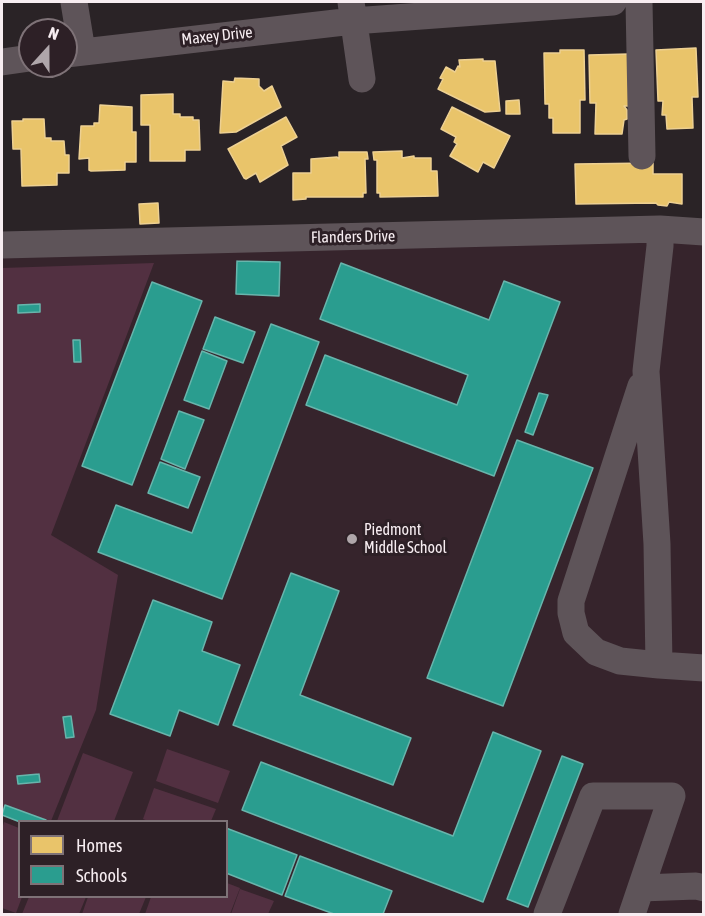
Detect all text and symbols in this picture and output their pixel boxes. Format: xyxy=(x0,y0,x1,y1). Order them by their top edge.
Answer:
north arrow xyxy=(18,18,78,78)
text: N xyxy=(46,23,61,43)
street label: Maxey Drive xyxy=(180,23,254,49)
street label: Flanders Drive xyxy=(311,227,395,247)
place label: Piedmont Middle School xyxy=(364,520,447,558)
marker: Piedmont Middle School xyxy=(345,532,359,546)
legend xyxy=(18,820,228,898)
text: Homes xyxy=(76,835,122,856)
text: Schools xyxy=(76,865,127,886)

